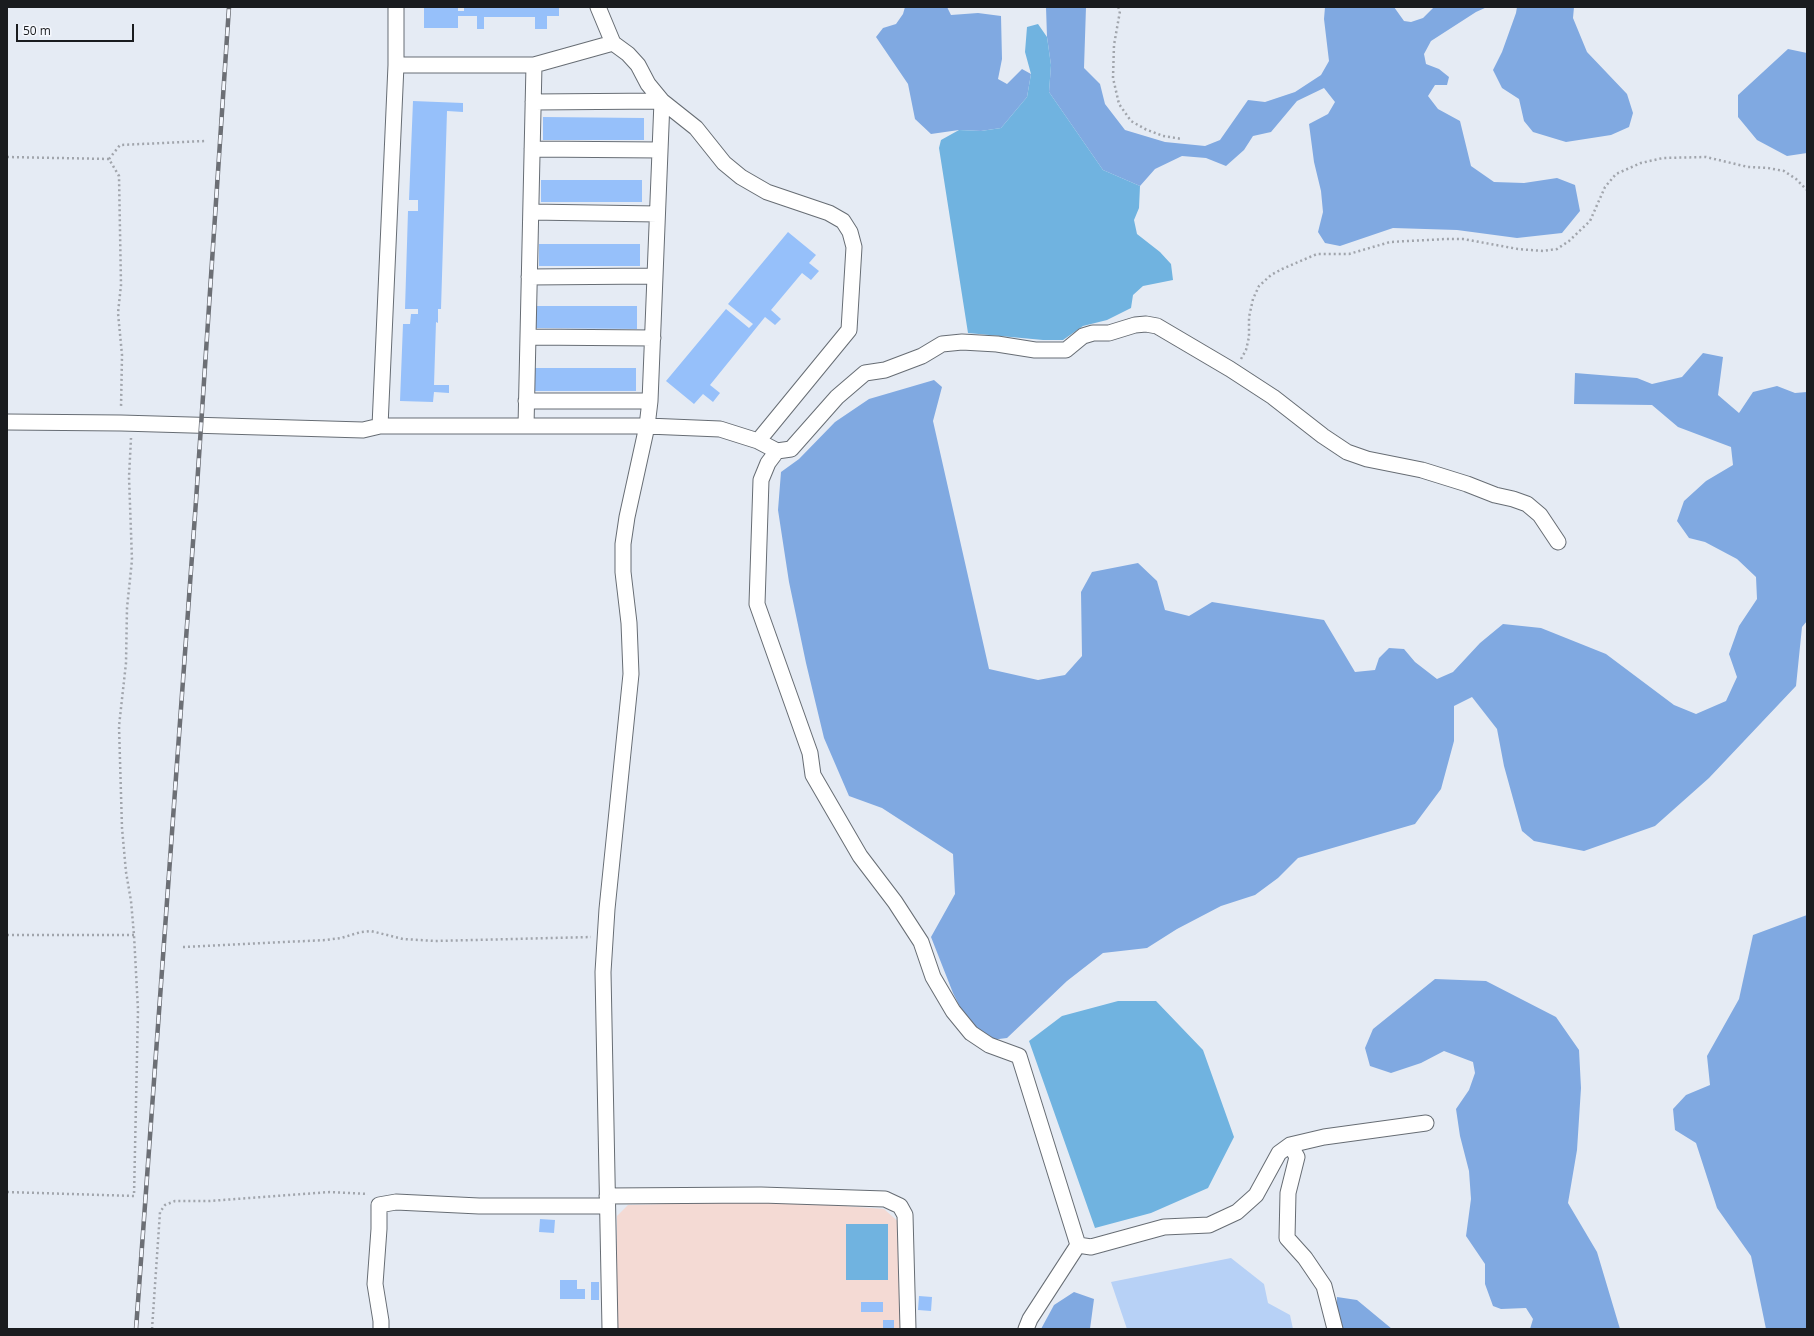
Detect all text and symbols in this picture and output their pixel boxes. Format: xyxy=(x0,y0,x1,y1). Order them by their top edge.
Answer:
scale bar xyxy=(18,16,136,42)
text: 50 m xyxy=(23,22,51,39)

